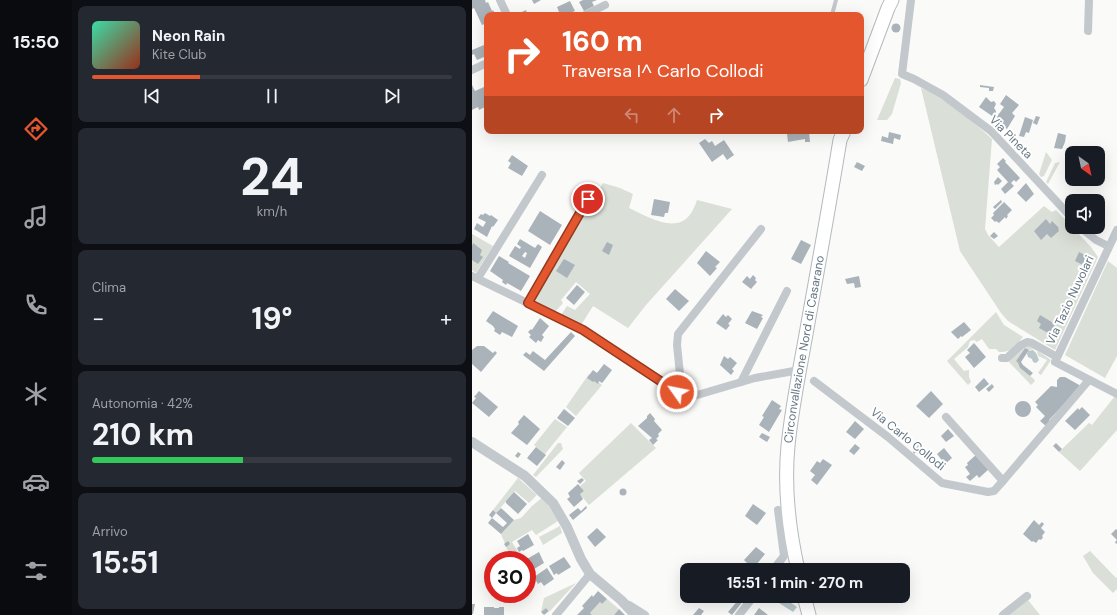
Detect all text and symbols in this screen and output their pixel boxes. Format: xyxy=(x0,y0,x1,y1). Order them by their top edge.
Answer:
text: 160 m xyxy=(562,23,643,60)
text: Neon Rain xyxy=(152,26,225,46)
icon: right xyxy=(496,28,548,80)
text: 15:50 xyxy=(13,30,59,54)
text: Kite Club xyxy=(152,46,206,63)
text: Traversa I^ Carlo Collodi xyxy=(562,59,764,83)
icon: previous xyxy=(141,85,163,107)
icon: pause xyxy=(261,85,283,107)
icon: next xyxy=(381,85,403,107)
icon: left xyxy=(621,104,643,126)
icon: ahead xyxy=(663,104,685,126)
icon: right xyxy=(705,104,727,126)
street label: Via Pineta xyxy=(986,112,1036,162)
icon: directions xyxy=(22,115,50,143)
text: 24 xyxy=(240,143,304,211)
north arrow xyxy=(1065,146,1105,186)
map controls xyxy=(1065,146,1105,234)
pin xyxy=(571,182,605,216)
icon: arrive xyxy=(577,188,599,210)
button: sound xyxy=(1065,194,1105,234)
icon: music xyxy=(22,203,50,231)
text: km/h xyxy=(257,203,287,220)
street label: Via Tazio Nuvolari xyxy=(1042,253,1098,347)
street label: Circonvallazione Nord di Casarano xyxy=(780,254,828,444)
text: Clima xyxy=(92,279,126,296)
icon: phone xyxy=(22,291,50,319)
text: 19° xyxy=(252,299,292,338)
text: − xyxy=(92,304,104,333)
text: + xyxy=(440,304,452,333)
position arrow xyxy=(656,371,698,413)
icon: climate xyxy=(22,380,50,408)
text: Autonomia · 42% xyxy=(92,395,193,412)
street label: Via Carlo Collodi xyxy=(867,404,949,474)
text: 210 km xyxy=(92,415,194,454)
icon: car xyxy=(22,468,50,496)
text: Arrivo xyxy=(92,523,128,540)
text: 15:51 xyxy=(92,543,159,582)
speed limit sign: 30 xyxy=(484,551,536,603)
icon: filters xyxy=(22,557,50,585)
text: 15:51 · 1 min · 270 m xyxy=(727,573,863,593)

